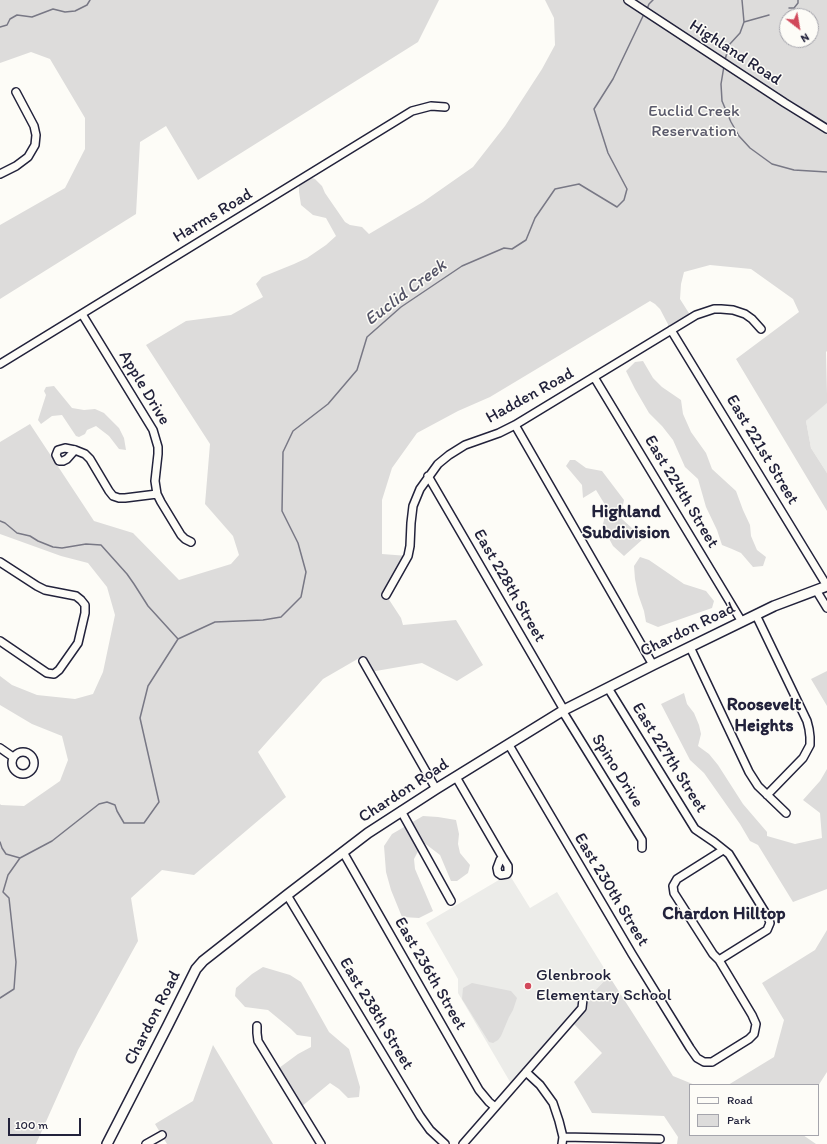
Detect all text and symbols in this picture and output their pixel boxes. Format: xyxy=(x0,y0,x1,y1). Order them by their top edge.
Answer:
north arrow xyxy=(779,8,819,48)
street label: Highland Road xyxy=(685,16,785,90)
text: N xyxy=(798,30,811,45)
park label: Euclid Creek Reservation xyxy=(648,102,740,142)
street label: Harms Road xyxy=(170,184,256,248)
water label: Euclid Creek xyxy=(361,255,451,331)
street label: Apple Drive xyxy=(114,347,174,429)
street label: Hadden Road xyxy=(483,364,577,428)
street label: East 221st Street xyxy=(721,391,803,509)
street label: East 224th Street xyxy=(639,432,723,552)
district label: Highland Subdivision xyxy=(582,501,670,544)
street label: East 228th Street xyxy=(468,526,550,646)
street label: Chardon Road xyxy=(637,598,739,662)
district label: Roosevelt Heights xyxy=(727,694,801,736)
street label: East 227th Street xyxy=(627,699,711,817)
street label: Spino Drive xyxy=(586,731,648,811)
street label: Chardon Road xyxy=(355,754,453,828)
street label: East 230th Street xyxy=(569,830,653,950)
district label: Chardon Hilltop xyxy=(662,903,786,925)
street label: East 236th Street xyxy=(389,914,471,1034)
street label: East 238th Street xyxy=(334,954,418,1074)
place label: Glenbrook Elementary School xyxy=(536,966,672,1006)
street label: Chardon Road xyxy=(120,967,186,1069)
marker: Glenbrook Elementary School xyxy=(523,981,533,991)
legend xyxy=(689,1084,819,1136)
text: Road xyxy=(727,1093,753,1107)
scale bar xyxy=(10,1110,83,1136)
text: Park xyxy=(727,1113,751,1127)
text: 100 m xyxy=(15,1118,48,1132)

